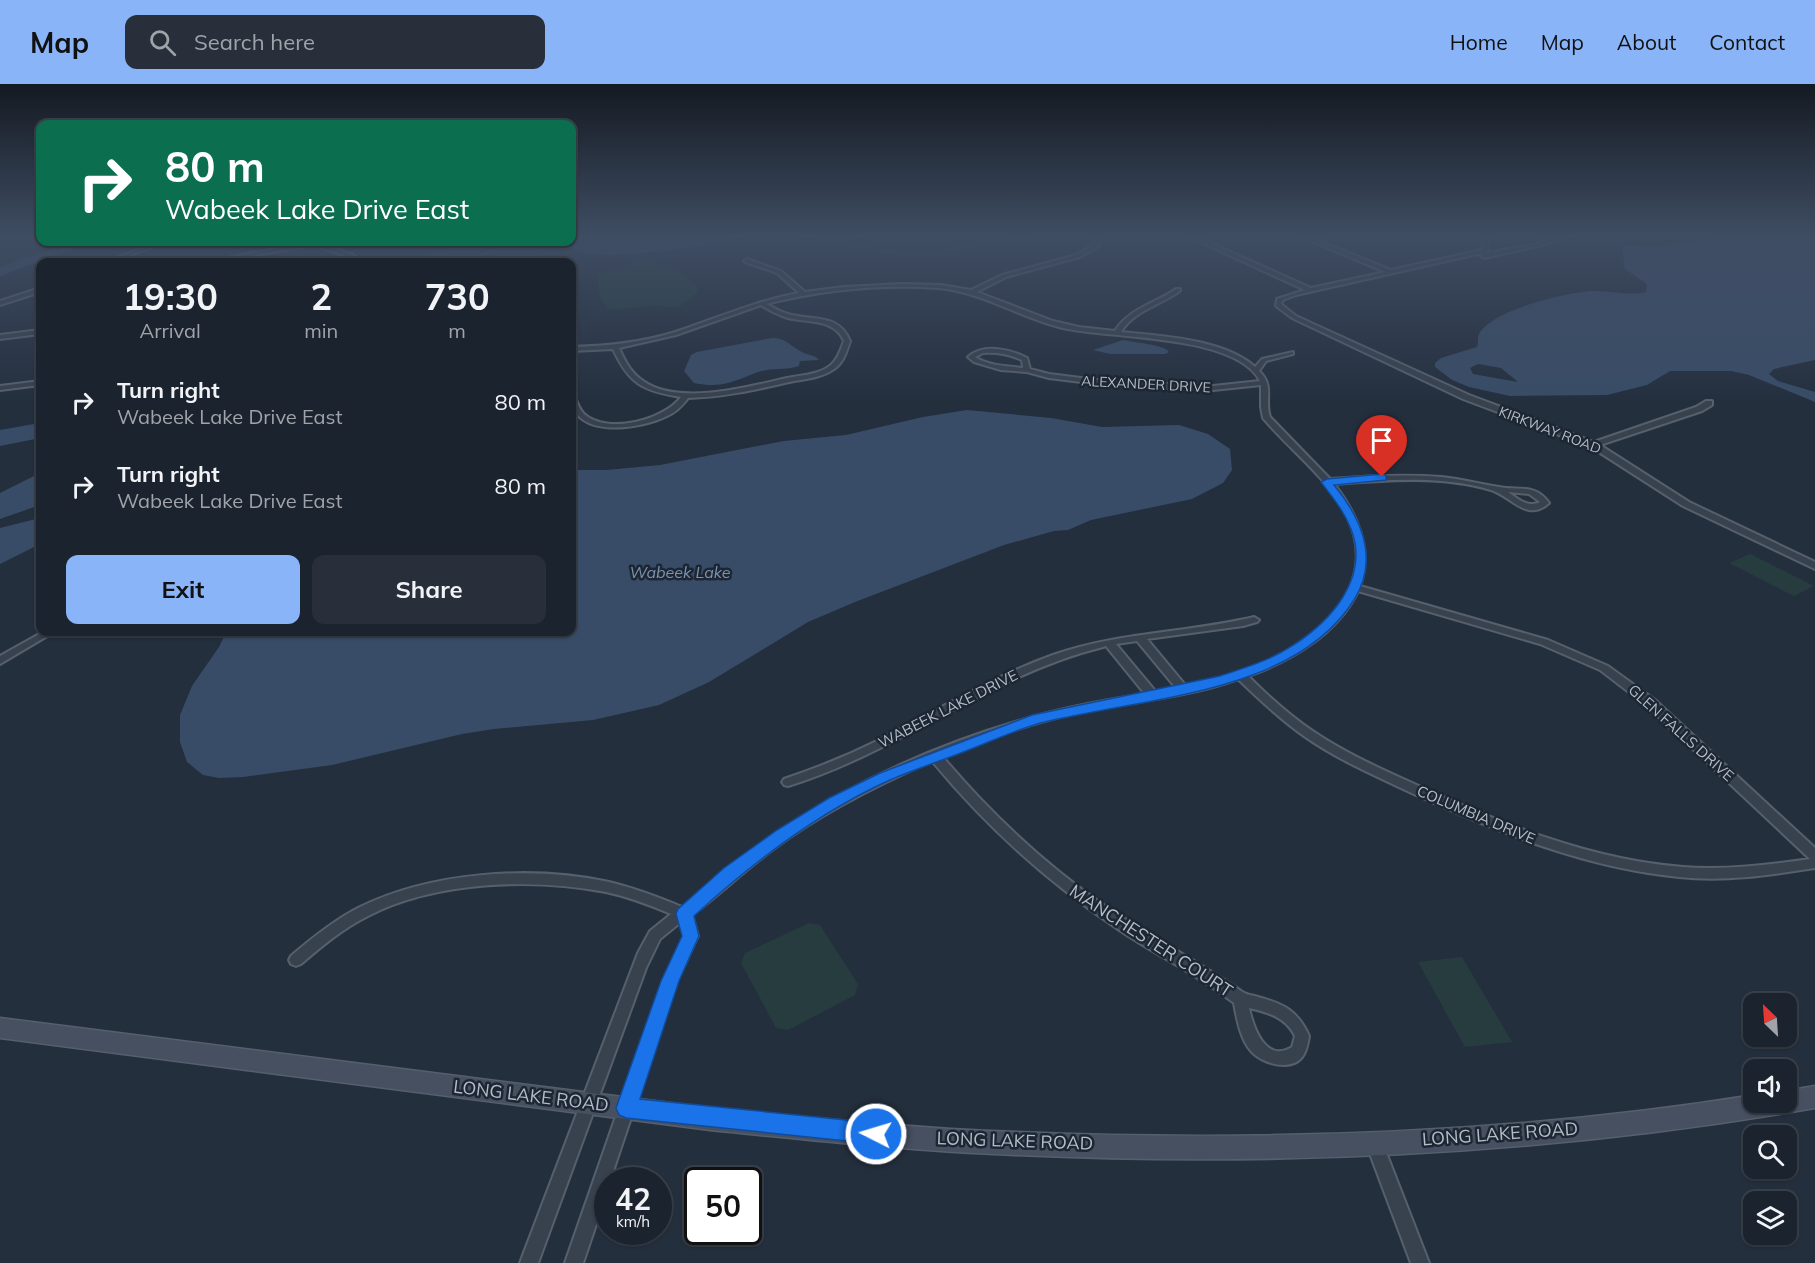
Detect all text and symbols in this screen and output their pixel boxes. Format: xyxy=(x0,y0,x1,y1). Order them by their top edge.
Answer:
search box xyxy=(125,15,545,69)
text: Map xyxy=(30,25,89,60)
icon: search xyxy=(146,26,179,59)
text: Search here xyxy=(194,28,315,56)
text: Home xyxy=(1450,29,1508,55)
text: Map xyxy=(1541,29,1584,55)
text: About xyxy=(1617,29,1676,55)
text: Contact xyxy=(1709,29,1785,55)
text: 80 m xyxy=(165,140,265,193)
icon: right xyxy=(66,144,144,222)
text: Wabeek Lake Drive East xyxy=(165,192,469,226)
text: 19:30 xyxy=(122,274,218,319)
text: 2 xyxy=(310,274,332,319)
text: 730 xyxy=(425,274,490,319)
text: Arrival xyxy=(140,318,201,343)
text: min xyxy=(304,318,338,343)
text: m xyxy=(448,318,466,343)
street label: ALEXANDER DRIVE xyxy=(1081,372,1211,396)
text: Turn right xyxy=(117,376,220,404)
icon: right xyxy=(66,386,99,419)
text: 80 m xyxy=(495,388,546,416)
street label: KIRKWAY ROAD xyxy=(1496,402,1604,458)
text: Wabeek Lake Drive East xyxy=(117,404,342,429)
pin xyxy=(1356,415,1407,477)
icon: arrive xyxy=(1365,424,1398,457)
text: Turn right xyxy=(117,460,220,488)
icon: right xyxy=(66,470,99,503)
text: 80 m xyxy=(495,472,546,500)
text: Wabeek Lake Drive East xyxy=(117,488,342,513)
button: Exit xyxy=(66,555,300,624)
button: Share xyxy=(312,555,546,624)
water label: Wabeek Lake xyxy=(630,562,731,582)
street label: WABEEK LAKE DRIVE xyxy=(875,665,1021,752)
street label: GLEN FALLS DRIVE xyxy=(1625,680,1738,785)
street label: COLUMBIA DRIVE xyxy=(1414,781,1538,848)
street label: MANCHESTER COURT xyxy=(1065,879,1237,1002)
north arrow xyxy=(1743,993,1797,1047)
map controls xyxy=(1743,993,1797,1245)
button: sound xyxy=(1743,1059,1797,1113)
street label: LONG LAKE ROAD xyxy=(452,1075,610,1116)
position arrow xyxy=(844,1102,908,1166)
street label: LONG LAKE ROAD xyxy=(1421,1117,1579,1150)
button: search xyxy=(1743,1125,1797,1179)
street label: LONG LAKE ROAD xyxy=(936,1126,1094,1155)
speed limit sign: 50 xyxy=(684,1167,762,1245)
text: 42 xyxy=(615,1180,651,1218)
button: layers xyxy=(1743,1191,1797,1245)
text: km/h xyxy=(616,1212,650,1231)

